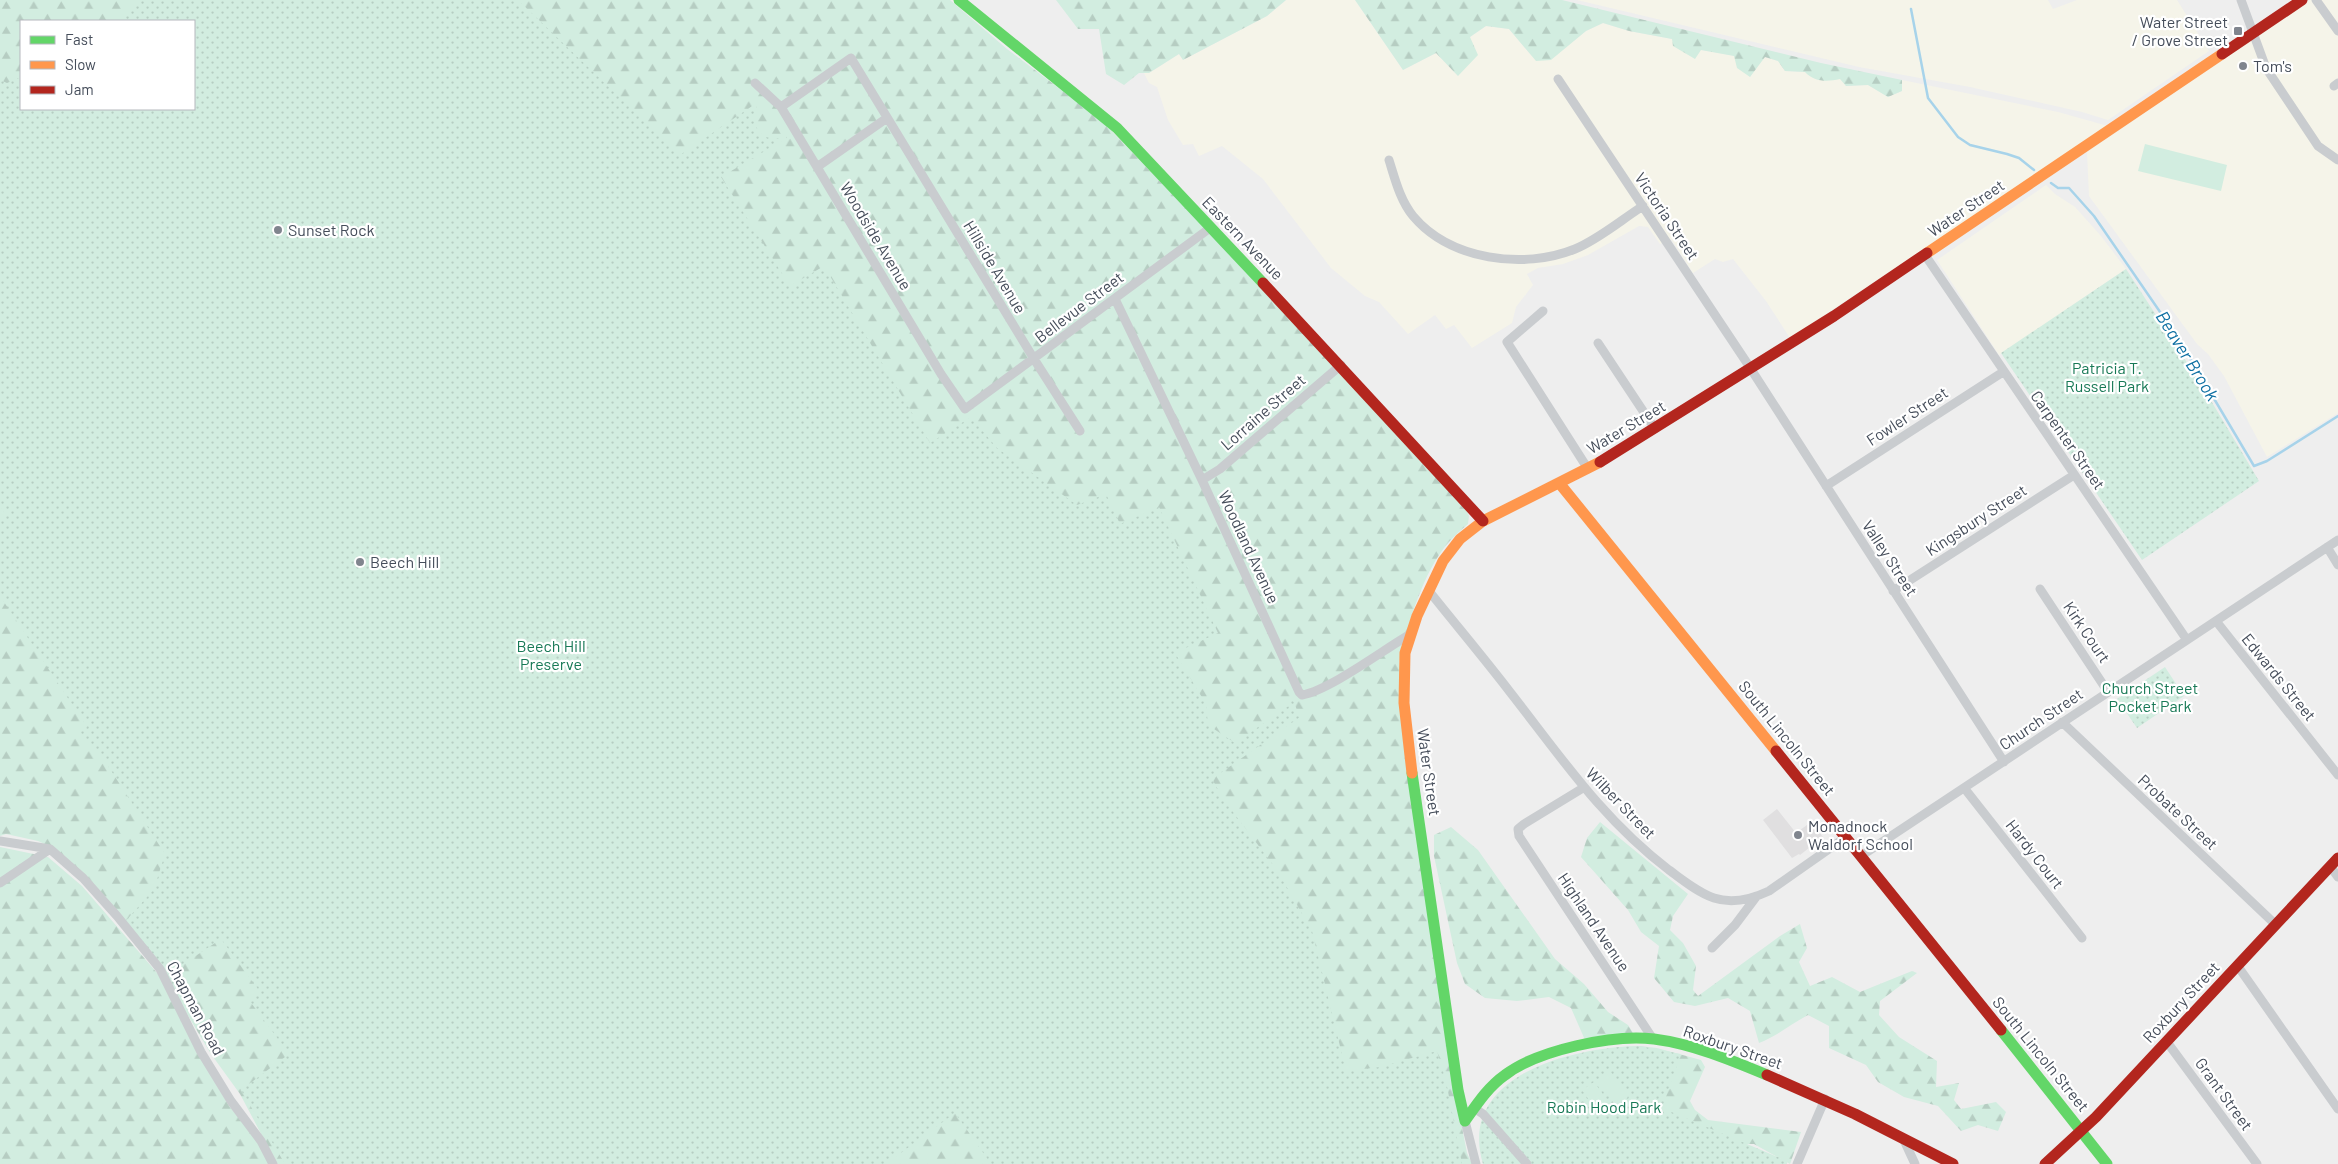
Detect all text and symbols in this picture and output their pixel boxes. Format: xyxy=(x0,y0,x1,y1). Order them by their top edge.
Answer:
place label: Water Street / Grove Street xyxy=(2132,12,2228,49)
legend xyxy=(20,20,195,110)
marker: Water Street / Grove Street xyxy=(2232,25,2244,37)
text: Fast xyxy=(65,30,93,48)
text: Slow xyxy=(65,55,96,73)
place label: Tom's xyxy=(2253,56,2292,75)
marker: Tom's xyxy=(2237,60,2249,72)
text: Jam xyxy=(65,80,94,98)
street label: Victoria Street xyxy=(1631,169,1704,263)
street label: Water Street xyxy=(1924,175,2008,240)
street label: Woodside Avenue xyxy=(837,178,916,293)
street label: Eastern Avenue xyxy=(1199,192,1288,283)
street label: Hillside Avenue xyxy=(960,217,1031,317)
place label: Sunset Rock xyxy=(288,220,374,239)
marker: Sunset Rock xyxy=(272,224,284,236)
street label: Bellevue Street xyxy=(1031,267,1127,346)
water label: Beaver Brook xyxy=(2152,306,2224,405)
park label: Patricia T. Russell Park xyxy=(2065,358,2149,395)
street label: Lorraine Street xyxy=(1217,370,1309,453)
street label: Fowler Street xyxy=(1862,382,1951,449)
street label: Carpenter Street xyxy=(2027,387,2110,493)
street label: Water Street xyxy=(1583,396,1668,457)
street label: Kingsbury Street xyxy=(1922,480,2030,559)
street label: Woodland Avenue xyxy=(1215,487,1284,606)
street label: Valley Street xyxy=(1859,516,1922,599)
place label: Beech Hill xyxy=(370,552,439,571)
marker: Beech Hill xyxy=(354,556,366,568)
street label: Kirk Court xyxy=(2060,597,2115,666)
street label: Edwards Street xyxy=(2238,629,2320,724)
park label: Beech Hill Preserve xyxy=(516,636,586,673)
street label: South Lincoln Street xyxy=(1735,676,1840,799)
park label: Church Street Pocket Park xyxy=(2102,678,2198,715)
street label: Church Street xyxy=(1995,684,2086,753)
street label: Water Street xyxy=(1414,727,1445,817)
street label: Wilber Street xyxy=(1583,763,1660,842)
street label: Probate Street xyxy=(2135,770,2222,853)
street label: Hardy Court xyxy=(2002,815,2068,892)
place label: Monadnock Waldorf School xyxy=(1808,816,1913,853)
marker: Monadnock Waldorf School xyxy=(1792,829,1804,841)
street label: Highland Avenue xyxy=(1554,869,1634,975)
street label: Chapman Road xyxy=(164,957,229,1058)
street label: Roxbury Street xyxy=(2138,957,2223,1046)
street label: South Lincoln Street xyxy=(1989,992,2094,1115)
street label: Roxbury Street xyxy=(1681,1021,1785,1072)
street label: Grant Street xyxy=(2192,1054,2257,1134)
park label: Robin Hood Park xyxy=(1547,1097,1661,1116)

